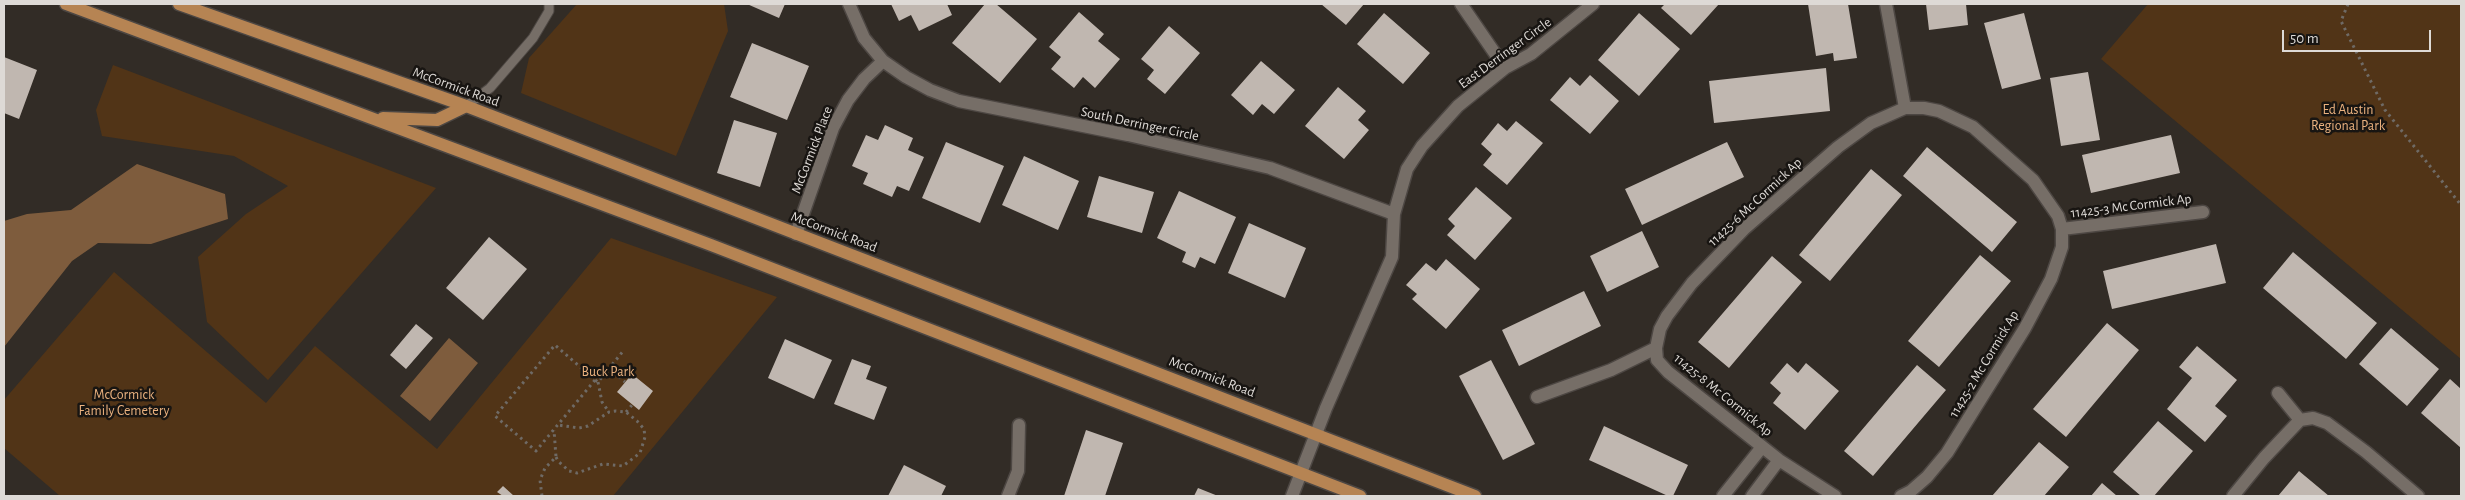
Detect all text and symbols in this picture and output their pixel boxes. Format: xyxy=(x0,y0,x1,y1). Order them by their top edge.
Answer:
street label: East Derringer Circle xyxy=(1455,14,1555,92)
scale bar xyxy=(2285,20,2434,52)
text: 50 m xyxy=(2290,31,2319,46)
street label: McCormick Road xyxy=(410,64,502,110)
park label: Ed Austin Regional Park xyxy=(2311,102,2385,134)
street label: South Derringer Circle xyxy=(1079,103,1201,145)
street label: McCormick Place xyxy=(788,104,836,196)
street label: 11425-6 Mc Cormick Ap xyxy=(1705,154,1805,250)
street label: 11425-3 Mc Cormick Ap xyxy=(2070,190,2192,222)
street label: McCormick Road xyxy=(789,208,879,256)
street label: 11425-2 Mc Cormick Ap xyxy=(1945,307,2023,421)
street label: 11425-8 Mc Cormick Ap xyxy=(1670,350,1776,440)
street label: McCormick Road xyxy=(1167,353,1257,401)
park label: Buck Park xyxy=(582,364,634,380)
park label: McCormick Family Cemetery xyxy=(79,387,169,420)

